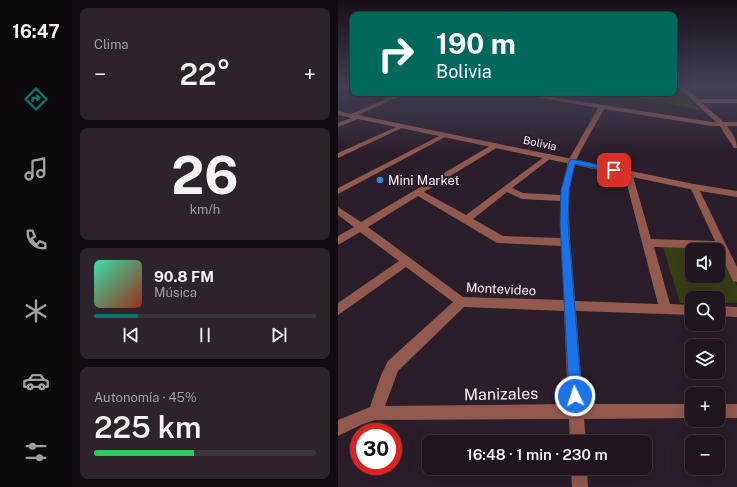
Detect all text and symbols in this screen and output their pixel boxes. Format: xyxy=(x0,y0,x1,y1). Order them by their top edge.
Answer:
text: 16:47 xyxy=(12,21,60,42)
text: 190 m xyxy=(436,27,516,60)
icon: right xyxy=(370,28,422,80)
text: Clima xyxy=(94,37,129,52)
text: 22° xyxy=(179,56,231,92)
text: − xyxy=(94,61,106,87)
text: + xyxy=(304,61,316,87)
text: Bolivia xyxy=(436,61,492,82)
icon: directions xyxy=(22,85,50,113)
street label: Bolivia xyxy=(522,134,558,152)
text: 26 xyxy=(171,145,239,206)
pin xyxy=(597,153,631,187)
icon: music xyxy=(22,155,50,183)
icon: arrive xyxy=(603,159,625,181)
place label: Mini Market xyxy=(388,173,460,188)
marker: Mini Market xyxy=(375,175,385,185)
text: km/h xyxy=(190,202,220,217)
icon: phone xyxy=(22,226,50,254)
map controls xyxy=(685,243,725,475)
button: sound xyxy=(685,243,725,283)
text: 90.8 FM xyxy=(154,268,214,285)
street label: Montevideo xyxy=(465,280,537,298)
text: Música xyxy=(154,285,197,300)
button: search xyxy=(685,291,725,331)
icon: climate xyxy=(22,297,50,325)
icon: previous xyxy=(120,324,142,346)
icon: pause xyxy=(194,324,216,346)
icon: next xyxy=(268,324,290,346)
button: layers xyxy=(685,339,725,379)
icon: car xyxy=(22,367,50,395)
position arrow xyxy=(554,375,596,417)
street label: Manizales xyxy=(464,384,538,404)
button: + xyxy=(685,387,725,427)
text: Autonomía · 45% xyxy=(94,390,197,405)
text: 225 km xyxy=(94,409,201,445)
speed limit sign: 30 xyxy=(350,423,402,475)
button: − xyxy=(685,435,725,475)
icon: filters xyxy=(22,438,50,466)
text: 16:48 · 1 min · 230 m xyxy=(466,446,608,463)

